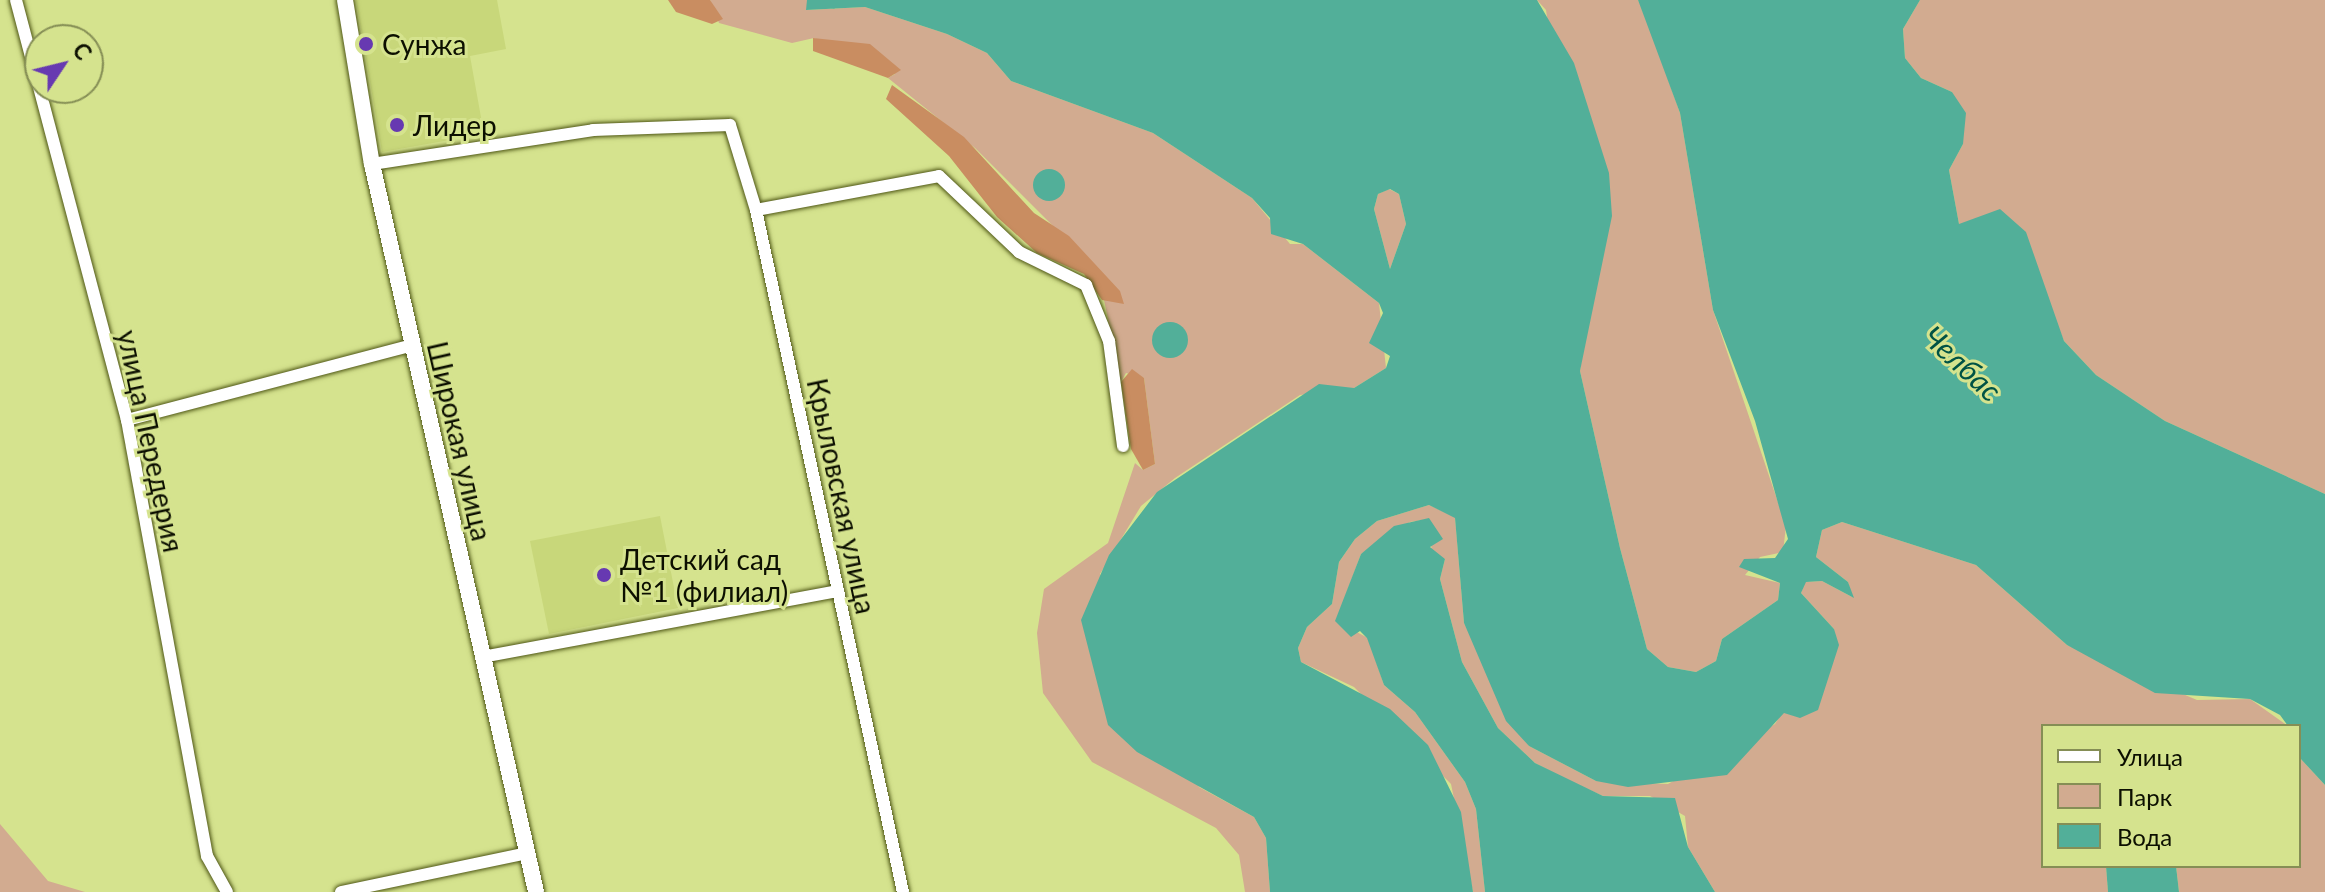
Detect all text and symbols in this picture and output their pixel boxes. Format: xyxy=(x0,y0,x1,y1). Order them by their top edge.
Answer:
north arrow xyxy=(24,24,104,104)
place label: Сунжа xyxy=(382,27,466,61)
marker: Сунжа xyxy=(357,35,375,53)
text: С xyxy=(67,37,98,65)
place label: Лидер xyxy=(413,108,497,142)
marker: Лидер xyxy=(388,116,406,134)
water label: Челбас xyxy=(1916,318,2010,408)
street label: улица Передерия xyxy=(111,327,191,555)
street label: Широкая улица xyxy=(421,338,499,544)
street label: Крыловская улица xyxy=(801,375,883,617)
place label: Детский сад №1 (филиал) xyxy=(620,542,788,608)
marker: Детский сад №1 (филиал) xyxy=(595,566,613,584)
legend xyxy=(2041,724,2301,868)
text: Улица xyxy=(2117,742,2183,771)
text: Парк xyxy=(2117,782,2172,811)
text: Вода xyxy=(2117,822,2172,851)

